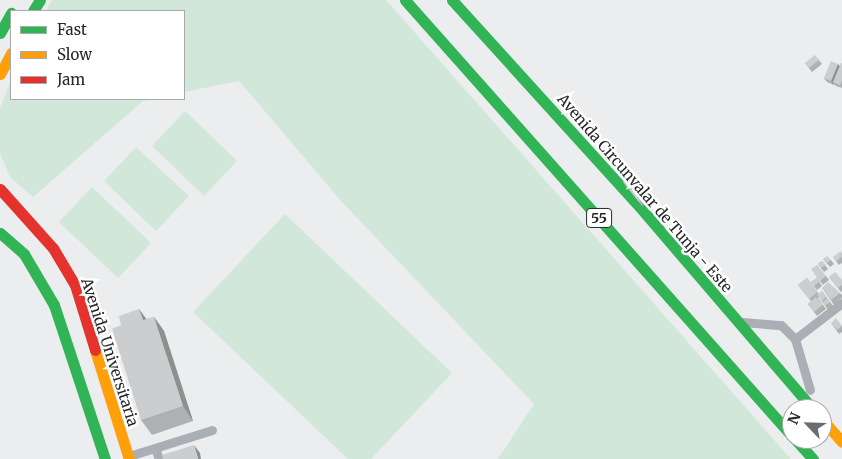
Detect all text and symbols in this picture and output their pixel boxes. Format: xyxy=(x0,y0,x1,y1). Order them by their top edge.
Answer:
legend xyxy=(10,10,185,100)
text: Fast xyxy=(57,20,87,39)
text: Slow xyxy=(57,45,92,64)
text: Jam xyxy=(57,70,85,89)
street label: Avenida Circunvalar de Tunja - Este xyxy=(554,90,736,296)
road number: 55 xyxy=(585,207,613,230)
street label: Avenida Universitaria xyxy=(77,276,143,428)
north arrow xyxy=(782,399,832,449)
text: N xyxy=(784,410,805,427)

